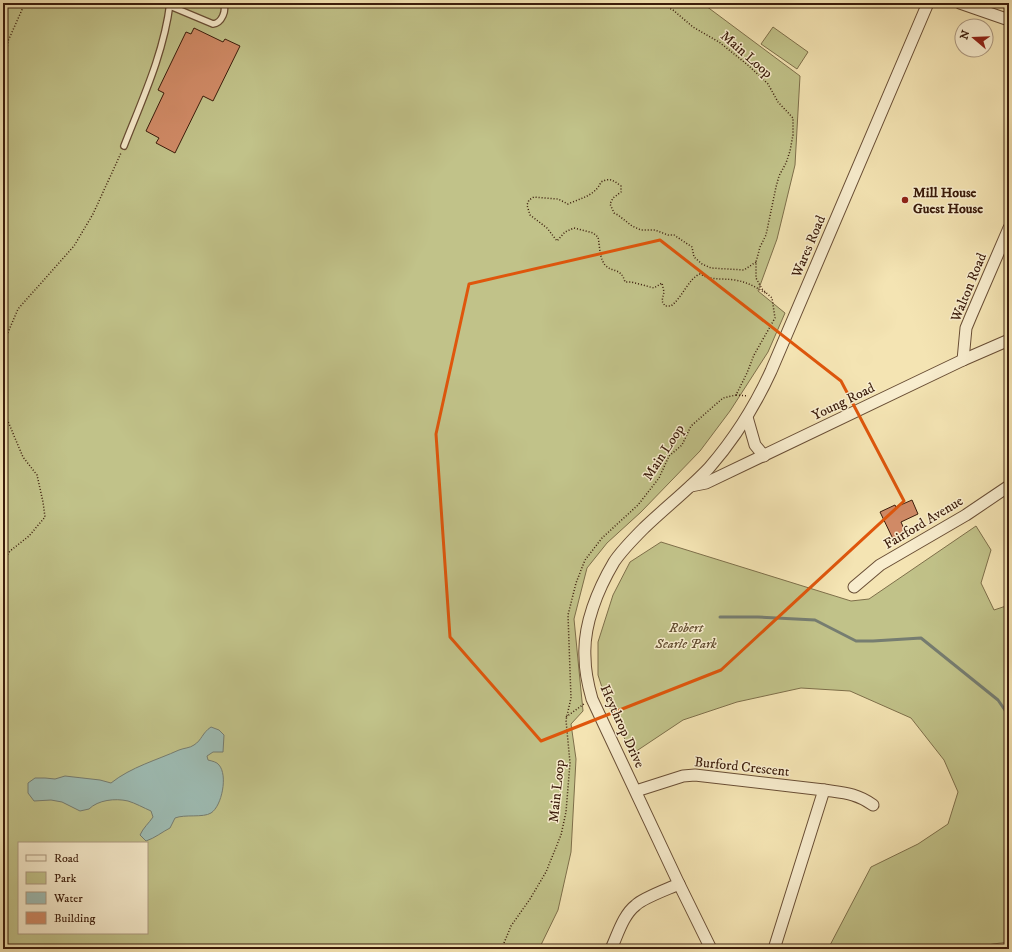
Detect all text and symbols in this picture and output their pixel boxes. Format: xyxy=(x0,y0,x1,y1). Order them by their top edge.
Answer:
north arrow xyxy=(954,18,994,58)
street label: Main Loop xyxy=(717,27,776,82)
text: N xyxy=(957,29,974,42)
place label: Mill House Guest House xyxy=(913,184,983,218)
marker: Mill House Guest House xyxy=(900,195,910,205)
street label: Wares Road xyxy=(787,213,830,281)
street label: Walton Road xyxy=(947,250,991,325)
street label: Young Road xyxy=(809,379,878,425)
street label: Main Loop xyxy=(639,421,689,484)
street label: Fairford Avenue xyxy=(880,492,967,554)
park label: Robert Searle Park xyxy=(654,619,717,653)
street label: Heythrop Drive xyxy=(596,682,648,771)
street label: Burford Crescent xyxy=(693,753,791,781)
street label: Main Loop xyxy=(545,759,569,824)
legend xyxy=(18,842,148,934)
text: Road xyxy=(54,851,79,866)
text: Park xyxy=(54,871,76,886)
text: Water xyxy=(53,891,83,906)
text: Building xyxy=(54,911,95,926)

